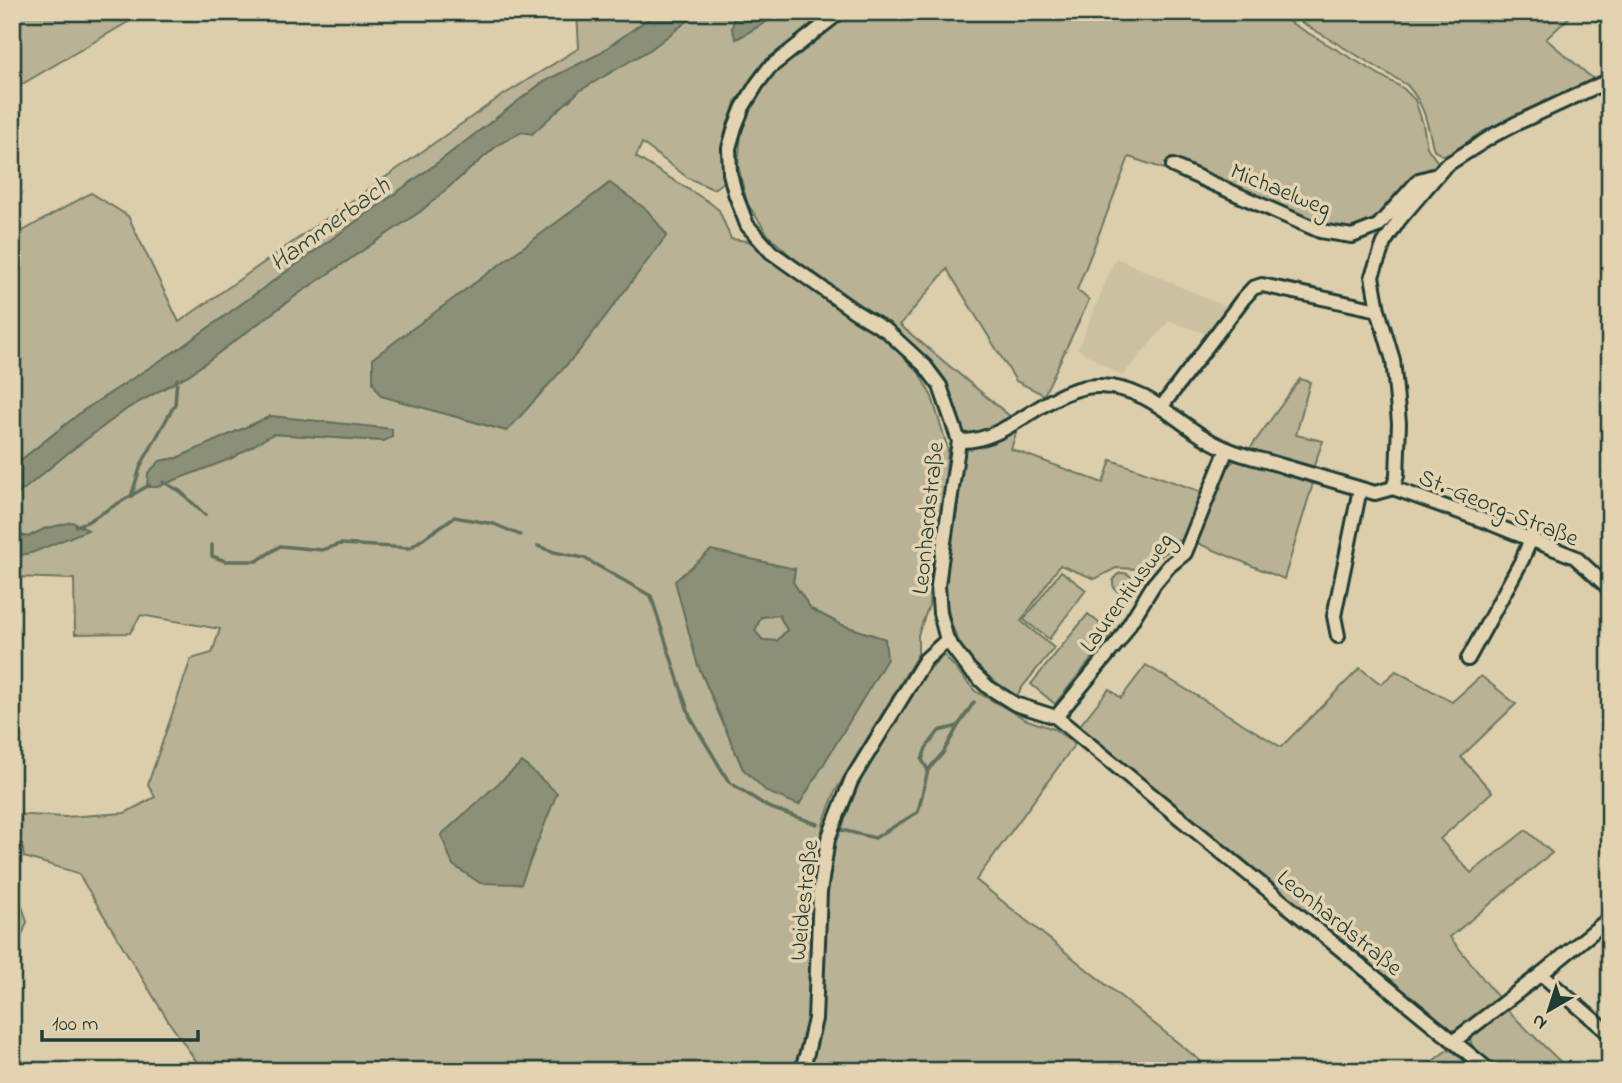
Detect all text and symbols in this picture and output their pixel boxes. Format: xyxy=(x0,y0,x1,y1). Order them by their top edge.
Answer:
street label: Michaelweg xyxy=(1224,155,1336,227)
water label: Hammerbach xyxy=(263,168,399,282)
street label: Leonhardstraße xyxy=(904,440,955,596)
street label: St.-Georg-Straße xyxy=(1413,461,1584,557)
street label: Laurentiusweg xyxy=(1072,526,1184,661)
street label: Weidestraße xyxy=(782,838,829,963)
street label: Leonhardstraße xyxy=(1268,862,1409,986)
north arrow xyxy=(1514,974,1584,1044)
scale bar xyxy=(42,999,198,1043)
text: N xyxy=(1526,1007,1553,1036)
text: 100 m xyxy=(52,1010,98,1040)

